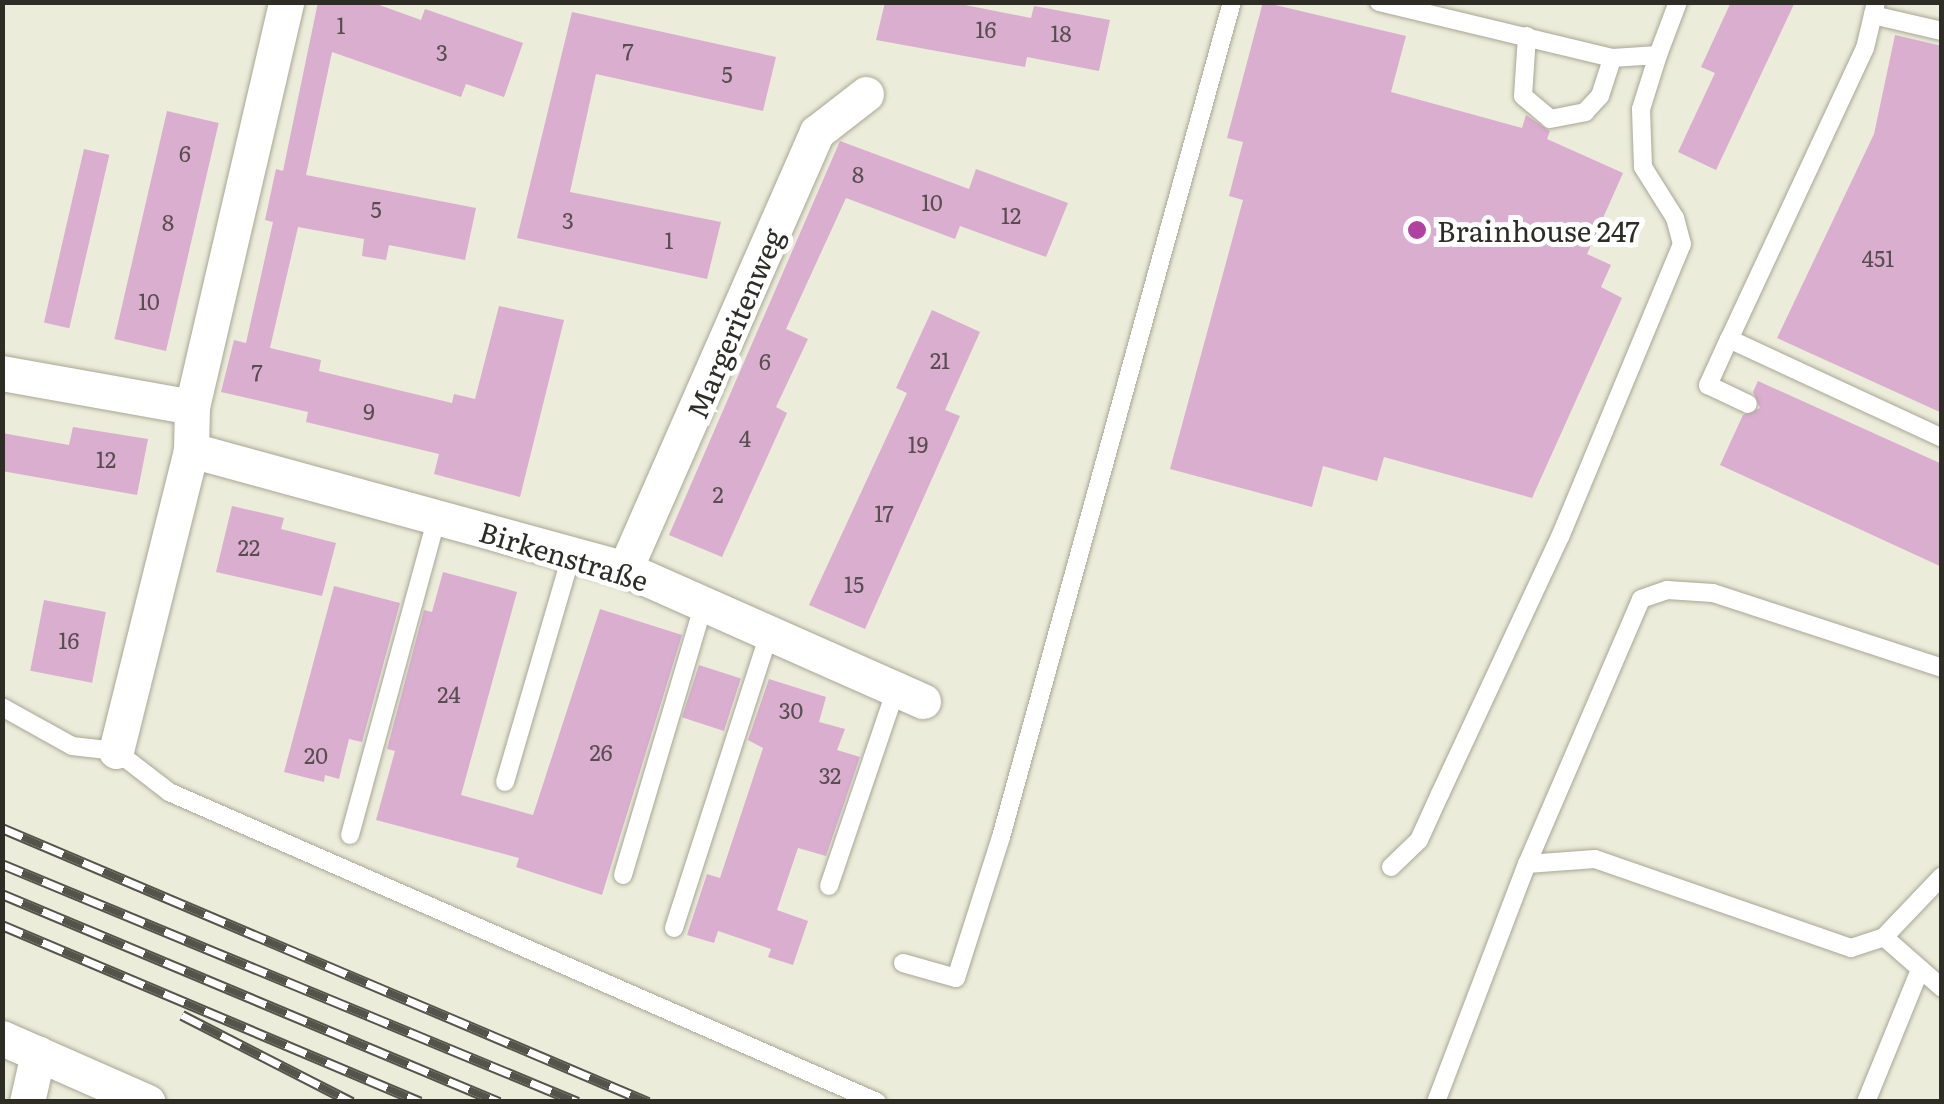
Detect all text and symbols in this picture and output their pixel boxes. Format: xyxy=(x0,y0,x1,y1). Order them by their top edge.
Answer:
house number: 1 xyxy=(337,12,345,38)
house number: 16 xyxy=(976,16,996,42)
house number: 18 xyxy=(1050,20,1072,46)
house number: 7 xyxy=(622,38,634,64)
house number: 3 xyxy=(436,39,448,65)
house number: 5 xyxy=(721,61,733,87)
house number: 6 xyxy=(179,140,191,166)
house number: 8 xyxy=(852,161,864,187)
house number: 10 xyxy=(921,189,943,215)
house number: 5 xyxy=(370,196,382,222)
house number: 12 xyxy=(1001,202,1021,228)
house number: 3 xyxy=(562,207,574,233)
house number: 8 xyxy=(162,209,174,235)
place label: Brainhouse 247 xyxy=(1437,213,1640,247)
marker: Brainhouse 247 xyxy=(1406,219,1428,241)
street label: Margeritenweg xyxy=(679,223,789,423)
house number: 1 xyxy=(665,227,673,253)
house number: 451 xyxy=(1862,245,1894,271)
house number: 10 xyxy=(138,288,160,314)
house number: 21 xyxy=(930,347,950,373)
house number: 6 xyxy=(759,348,771,374)
house number: 7 xyxy=(251,359,263,385)
house number: 9 xyxy=(363,398,375,424)
house number: 4 xyxy=(739,425,751,451)
house number: 19 xyxy=(908,431,928,457)
house number: 12 xyxy=(96,446,116,472)
house number: 2 xyxy=(712,481,724,507)
house number: 17 xyxy=(874,500,894,526)
street label: Birkenstraße xyxy=(476,513,652,597)
house number: 22 xyxy=(238,534,260,560)
house number: 15 xyxy=(844,571,864,597)
house number: 16 xyxy=(59,627,79,653)
house number: 24 xyxy=(437,681,461,707)
house number: 30 xyxy=(779,697,803,723)
house number: 26 xyxy=(590,739,612,765)
house number: 20 xyxy=(304,742,328,768)
house number: 32 xyxy=(819,762,841,788)

